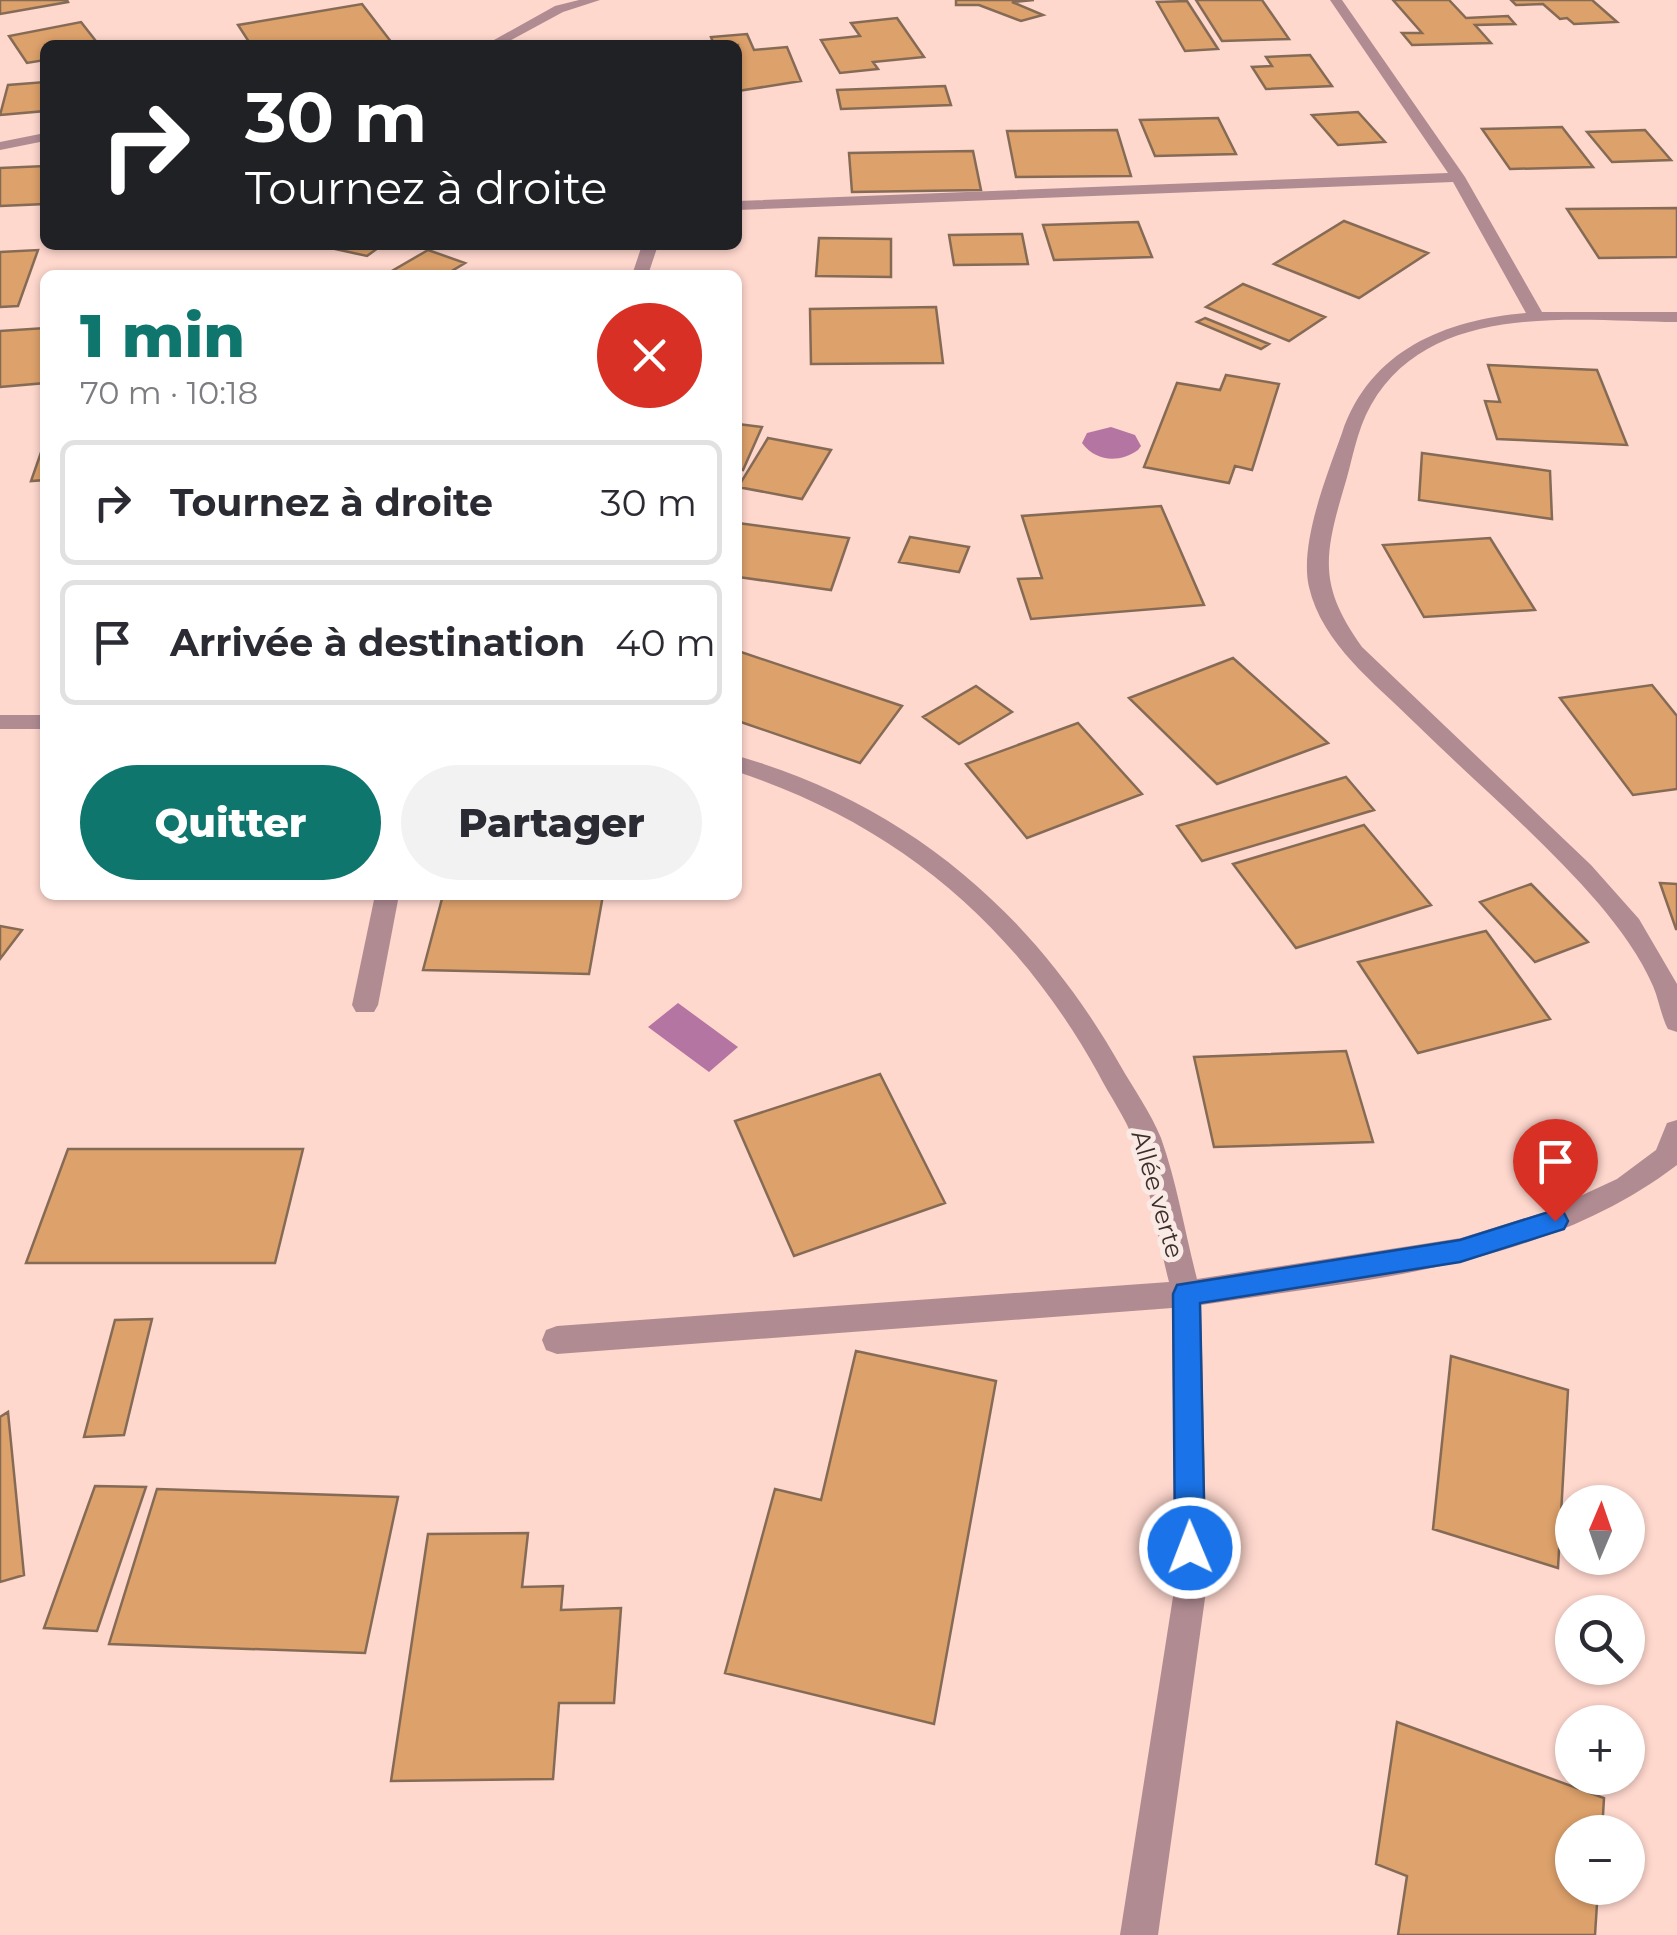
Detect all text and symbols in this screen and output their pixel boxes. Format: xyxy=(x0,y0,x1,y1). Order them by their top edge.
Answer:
text: 30 m xyxy=(245,74,427,160)
icon: right xyxy=(80,80,210,210)
text: Tournez à droite xyxy=(245,160,608,215)
text: 1 min xyxy=(80,299,245,372)
button: close xyxy=(597,303,702,408)
text: 70 m · 10:18 xyxy=(80,373,258,412)
icon: right xyxy=(85,475,140,530)
text: Tournez à droite xyxy=(170,479,493,526)
text: 30 m xyxy=(600,479,697,526)
icon: arrive xyxy=(85,615,140,670)
text: Arrivée à destination xyxy=(170,619,585,666)
text: 40 m xyxy=(615,619,716,666)
button: Quitter xyxy=(80,765,381,880)
button: Partager xyxy=(401,765,702,880)
pin xyxy=(1513,1119,1598,1222)
street label: Allée verte xyxy=(1125,1127,1191,1261)
icon: arrive xyxy=(1528,1134,1583,1189)
north arrow xyxy=(1555,1485,1645,1575)
map controls xyxy=(1555,1485,1645,1905)
position arrow xyxy=(1138,1496,1242,1600)
button: search xyxy=(1555,1595,1645,1685)
button: + xyxy=(1555,1705,1645,1795)
button: − xyxy=(1555,1815,1645,1905)

